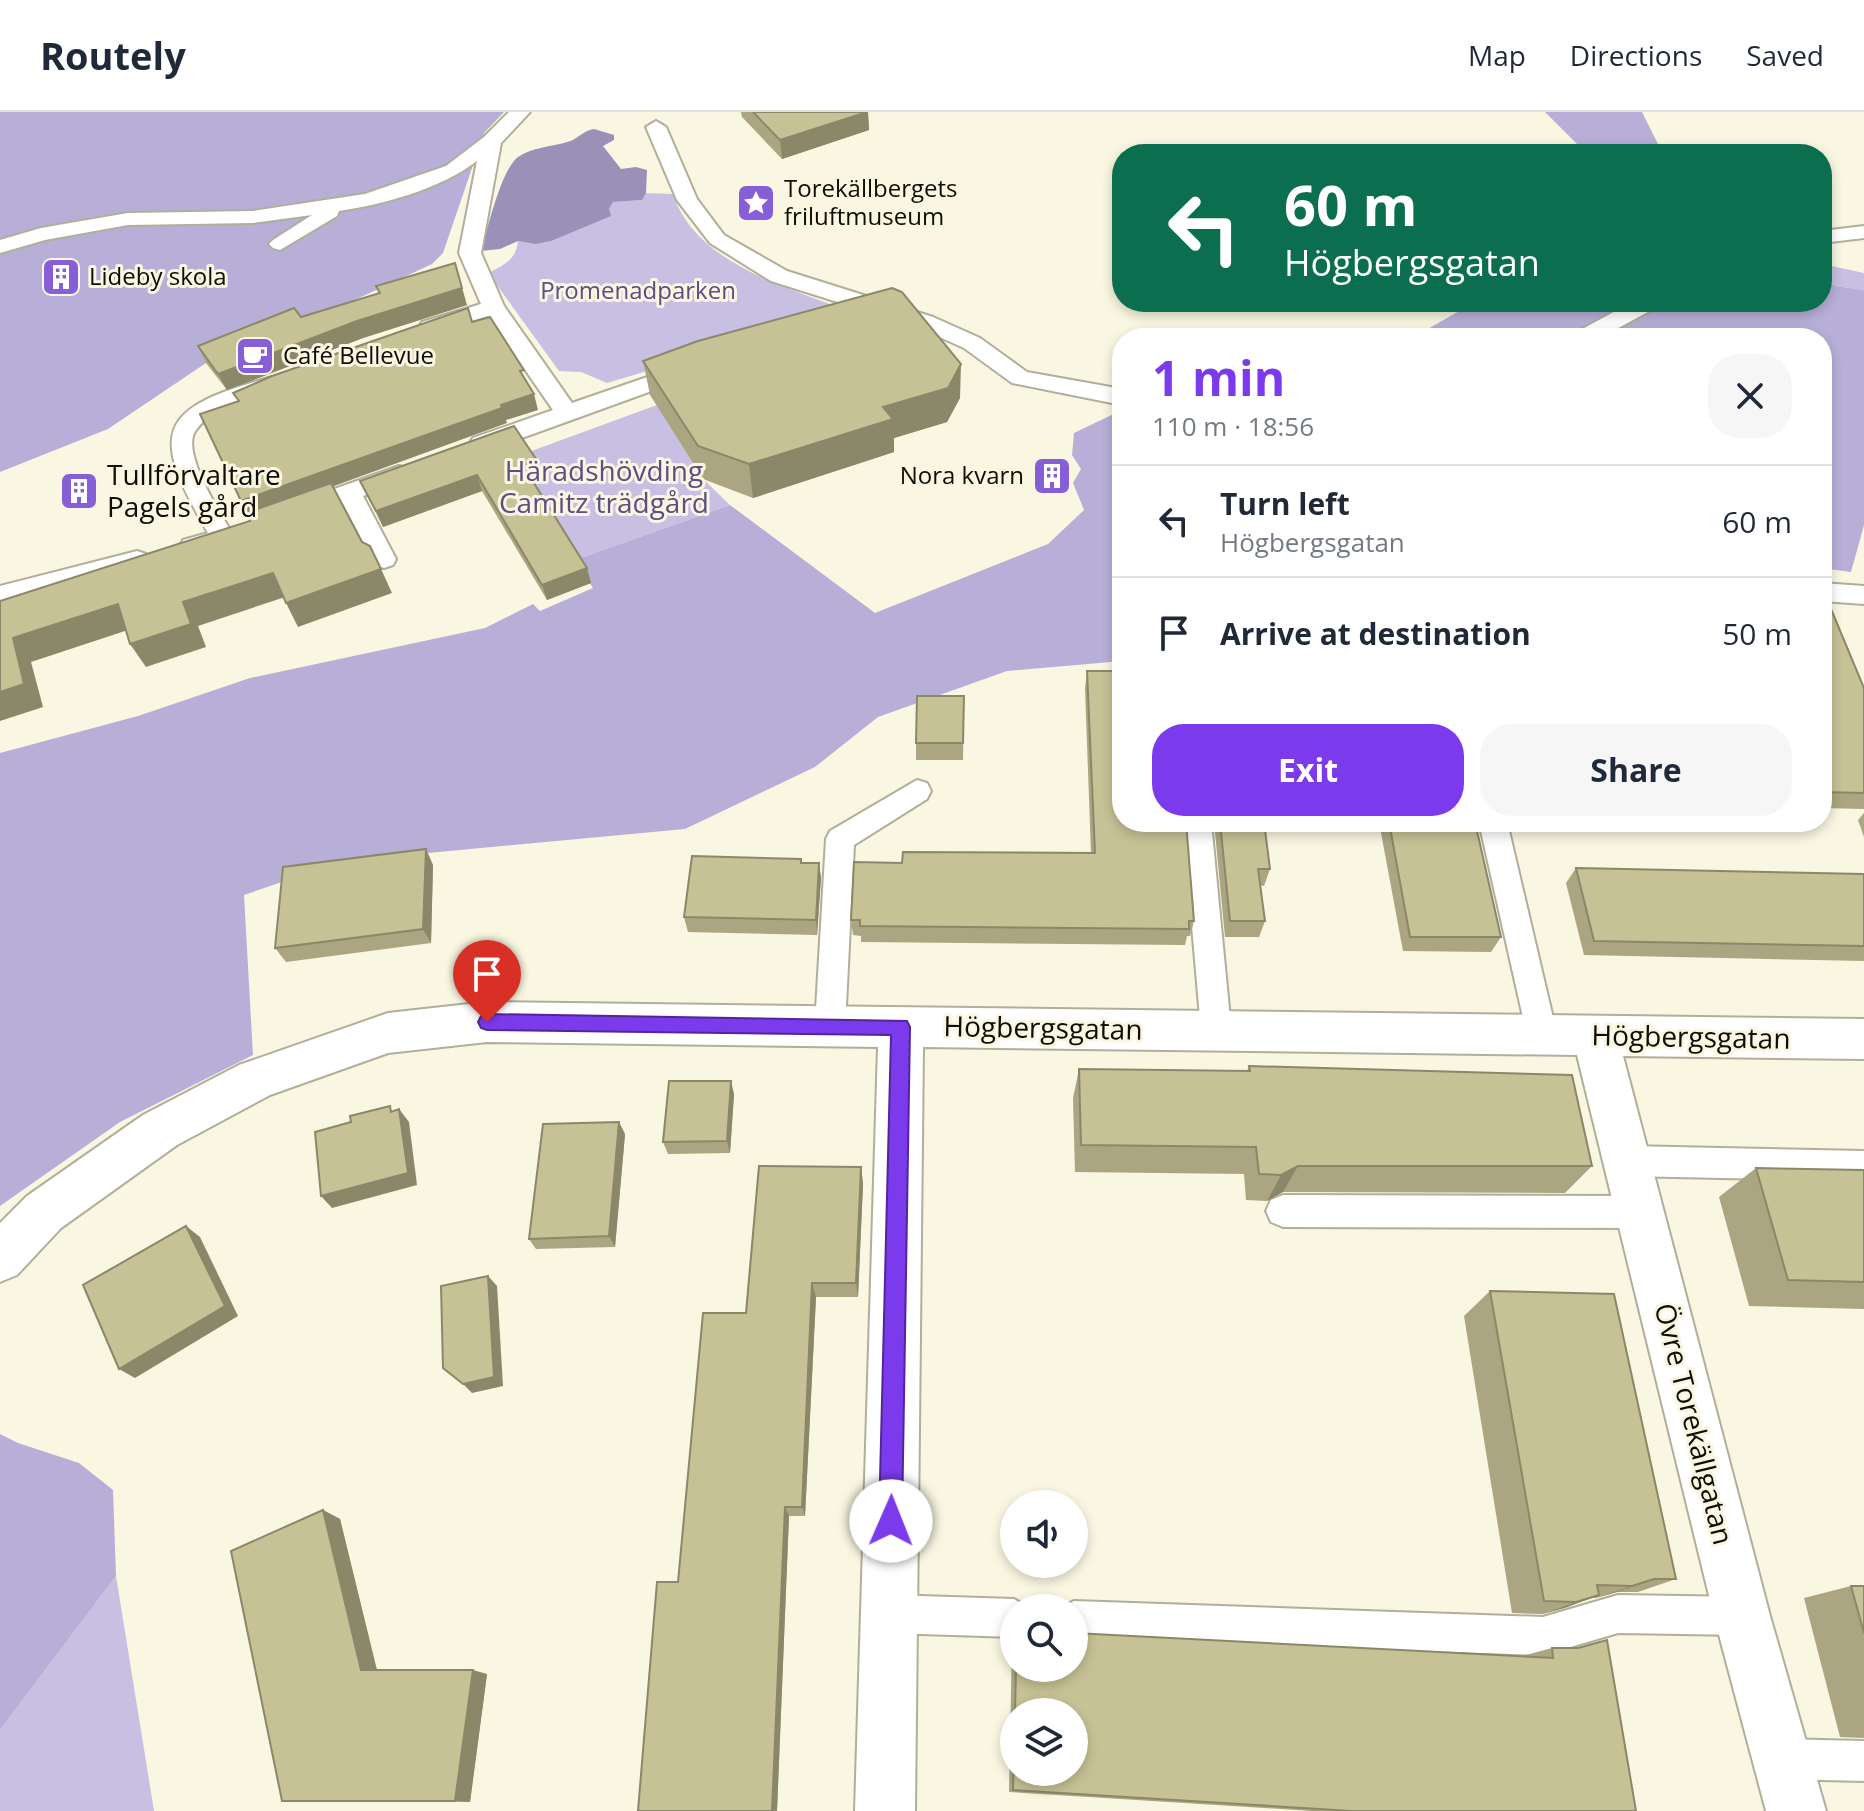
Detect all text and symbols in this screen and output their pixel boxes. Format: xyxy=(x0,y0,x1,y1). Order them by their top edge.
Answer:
text: Routely xyxy=(40,29,186,81)
text: Map xyxy=(1468,36,1526,74)
text: Directions xyxy=(1570,36,1702,74)
text: Saved xyxy=(1746,36,1824,74)
text: 60 m xyxy=(1284,166,1418,242)
place label: Torekällbergets friluftmuseum xyxy=(784,171,957,232)
icon: left xyxy=(1152,176,1256,280)
place icon: Torekällbergets friluftmuseum xyxy=(735,182,777,224)
text: Högbergsgatan xyxy=(1284,238,1540,287)
building icon: Lideby skola xyxy=(40,256,82,298)
place label: Lideby skola xyxy=(89,259,227,292)
park label: Promenadparken xyxy=(540,273,736,306)
cafe icon: Café Bellevue xyxy=(234,335,276,377)
place label: Café Bellevue xyxy=(283,338,434,371)
text: 1 min xyxy=(1152,345,1285,410)
button: close xyxy=(1708,354,1792,438)
text: 110 m · 18:56 xyxy=(1152,408,1314,444)
park label: Häradshövding Camitz trädgård xyxy=(499,451,709,521)
place label: Tullförvaltare Pagels gård xyxy=(107,455,281,525)
building icon: Nora kvarn xyxy=(1031,455,1073,497)
place label: Nora kvarn xyxy=(900,458,1024,491)
building icon: Tullförvaltare Pagels gård xyxy=(58,470,100,512)
text: Turn left xyxy=(1220,483,1350,524)
icon: left xyxy=(1152,499,1196,543)
text: 60 m xyxy=(1722,501,1792,542)
text: Högbergsgatan xyxy=(1220,524,1405,560)
icon: arrive xyxy=(1152,611,1196,655)
text: Arrive at destination xyxy=(1220,613,1531,654)
text: 50 m xyxy=(1722,613,1792,654)
button: Exit xyxy=(1152,724,1464,816)
button: Share xyxy=(1480,724,1792,816)
pin xyxy=(453,940,521,1022)
icon: arrive xyxy=(465,952,509,996)
street label: Högbergsgatan xyxy=(943,1006,1143,1048)
street label: Högbergsgatan xyxy=(1591,1015,1791,1057)
street label: Övre Torekällgatan xyxy=(1647,1299,1743,1548)
position arrow xyxy=(849,1479,933,1563)
map controls xyxy=(1000,1490,1088,1786)
button: sound xyxy=(1000,1490,1088,1578)
button: search xyxy=(1000,1594,1088,1682)
button: layers xyxy=(1000,1698,1088,1786)

